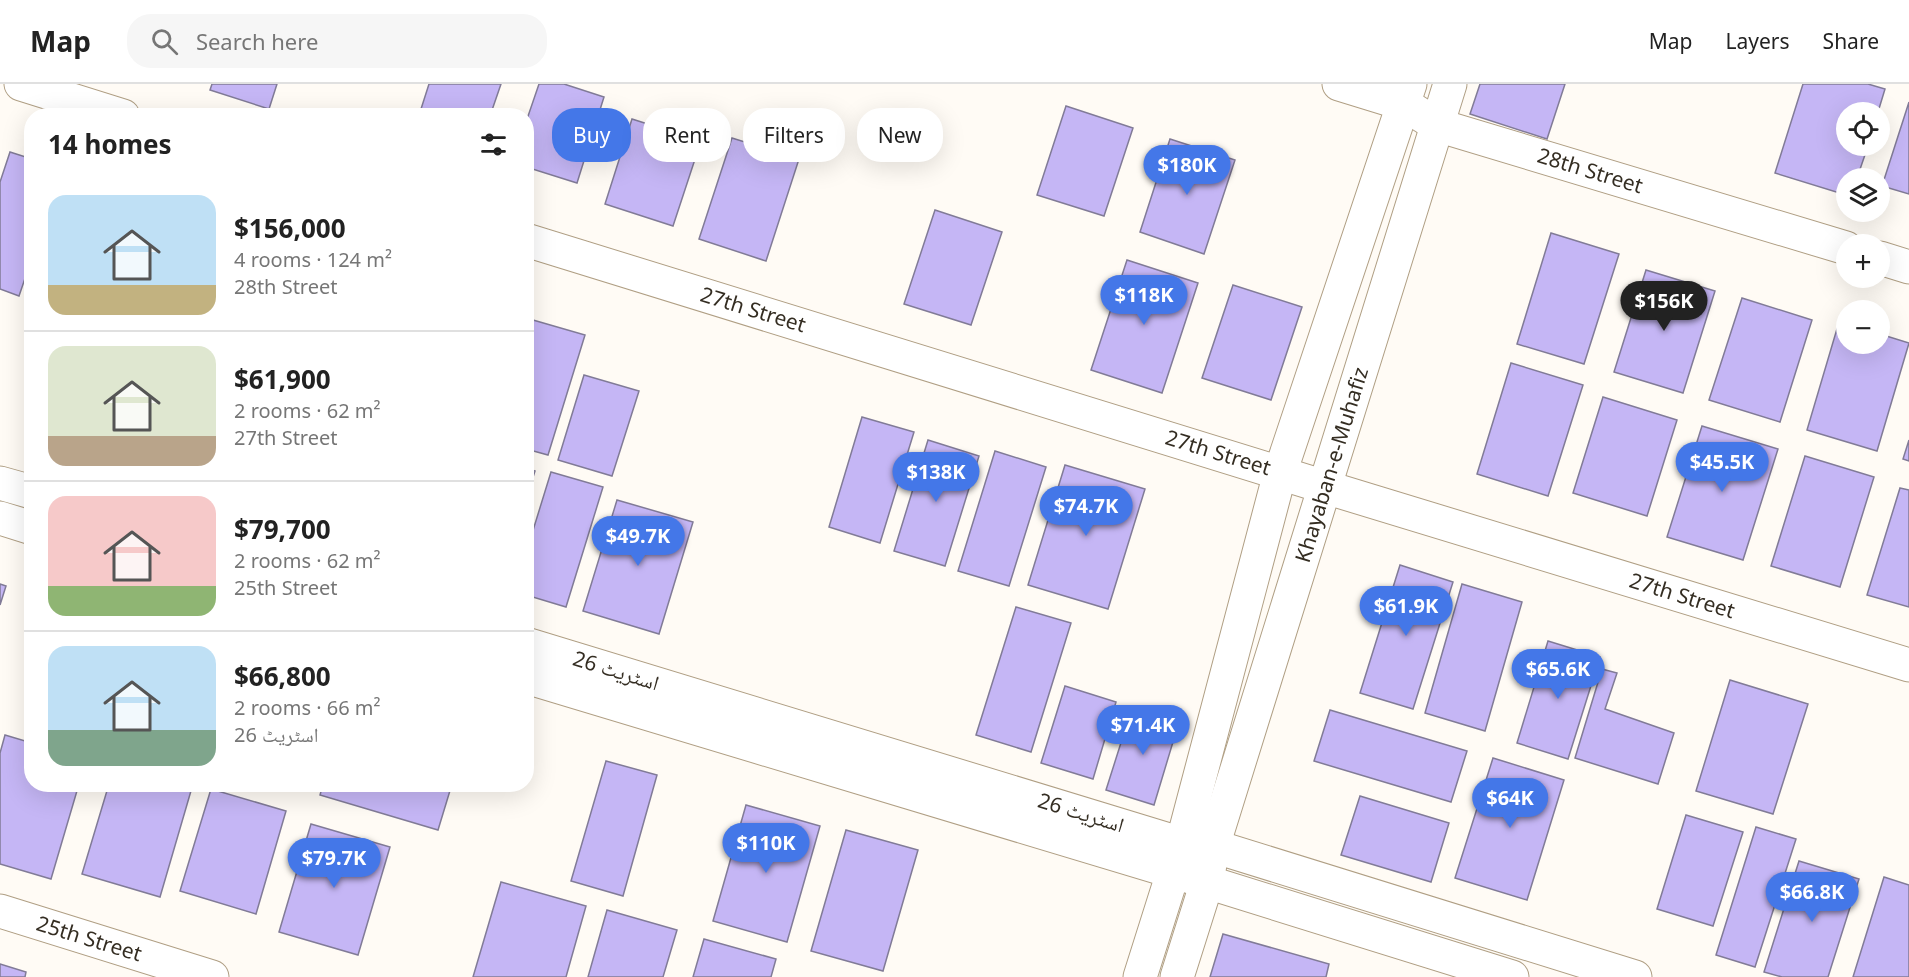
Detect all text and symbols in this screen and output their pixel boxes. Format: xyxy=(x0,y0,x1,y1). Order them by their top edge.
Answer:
search box xyxy=(127,14,547,68)
text: Map xyxy=(30,22,91,60)
icon: search xyxy=(148,25,181,58)
text: Search here xyxy=(196,26,318,56)
text: Map xyxy=(1649,27,1693,55)
text: Layers xyxy=(1726,27,1790,55)
text: Share xyxy=(1823,27,1879,55)
map controls xyxy=(1836,102,1890,354)
button: locate xyxy=(1836,102,1890,156)
chip: Buy xyxy=(552,108,631,162)
chip: Rent xyxy=(643,108,731,162)
chip: Filters xyxy=(743,108,845,162)
chip: New xyxy=(857,108,943,162)
text: 14 homes xyxy=(48,126,172,162)
icon: filters xyxy=(477,128,510,161)
street label: 28th Street xyxy=(1534,141,1647,199)
pin: $180K xyxy=(1145,145,1229,196)
text: $180K xyxy=(1157,151,1217,178)
button: layers xyxy=(1836,168,1890,222)
text: $156,000 xyxy=(234,210,346,246)
icon: home xyxy=(96,219,168,291)
button: + xyxy=(1836,234,1890,288)
text: 4 rooms · 124 m² xyxy=(234,246,392,273)
text: 28th Street xyxy=(234,273,338,300)
pin: $118K xyxy=(1102,275,1186,326)
street label: 27th Street xyxy=(697,280,810,338)
text: $118K xyxy=(1114,281,1174,308)
pin: $156K xyxy=(1622,281,1706,332)
text: $156K xyxy=(1634,287,1694,314)
button: − xyxy=(1836,300,1890,354)
text: $61,900 xyxy=(234,361,331,397)
street label: Khayaban-e-Muhafiz xyxy=(1288,364,1374,566)
icon: home xyxy=(96,370,168,442)
text: 2 rooms · 62 m² xyxy=(234,397,381,424)
street label: 27th Street xyxy=(1162,423,1275,481)
text: 27th Street xyxy=(234,424,338,451)
pin: $45.5K xyxy=(1673,442,1771,493)
text: $45.5K xyxy=(1690,448,1754,475)
pin: $138K xyxy=(894,452,978,503)
text: $138K xyxy=(906,458,966,485)
pin: $74.7K xyxy=(1037,486,1135,537)
text: $74.7K xyxy=(1054,492,1118,519)
text: $79,700 xyxy=(234,511,331,547)
pin: $49.7K xyxy=(589,516,687,567)
icon: home xyxy=(96,520,168,592)
text: $49.7K xyxy=(606,522,670,549)
text: 2 rooms · 62 m² xyxy=(234,547,381,574)
street label: 27th Street xyxy=(1626,566,1739,624)
text: 25th Street xyxy=(234,574,338,601)
pin: $61.9K xyxy=(1357,586,1455,637)
text: $61.9K xyxy=(1374,592,1438,619)
street label: اسٹریٹ 26 xyxy=(570,644,663,696)
pin: $65.6K xyxy=(1509,649,1607,700)
text: $65.6K xyxy=(1526,655,1590,682)
text: $66,800 xyxy=(234,658,331,694)
icon: home xyxy=(96,670,168,742)
text: 2 rooms · 66 m² xyxy=(234,694,381,721)
pin: $71.4K xyxy=(1094,705,1192,756)
text: $71.4K xyxy=(1111,711,1175,738)
text: اسٹریٹ 26 xyxy=(234,721,319,748)
pin: $64K xyxy=(1474,778,1546,829)
text: $64K xyxy=(1486,784,1534,811)
street label: اسٹریٹ 26 xyxy=(1035,786,1128,838)
pin: $110K xyxy=(724,823,808,874)
text: $110K xyxy=(736,829,796,856)
pin: $79.7K xyxy=(285,838,383,889)
text: $79.7K xyxy=(302,844,366,871)
pin: $66.8K xyxy=(1763,872,1861,923)
text: $66.8K xyxy=(1780,878,1844,905)
street label: 25th Street xyxy=(33,909,146,967)

